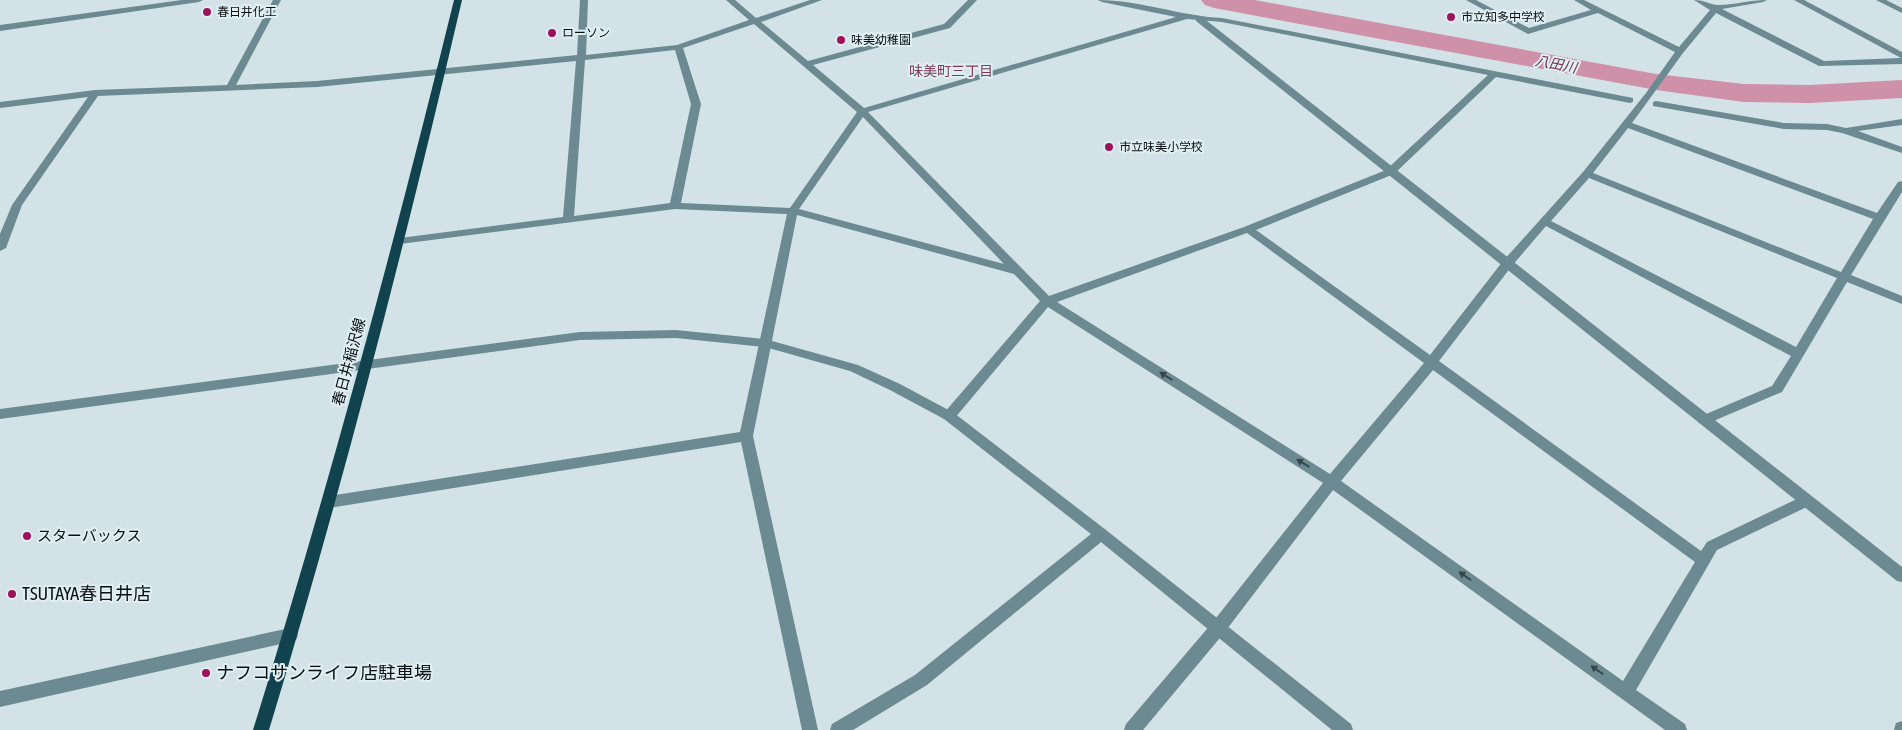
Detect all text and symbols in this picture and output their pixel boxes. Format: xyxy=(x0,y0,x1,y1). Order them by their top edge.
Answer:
place label: 春日井化工 xyxy=(217,5,277,19)
marker: 春日井化工 xyxy=(201,6,213,18)
place label: 市立知多中学校 xyxy=(1461,10,1545,24)
marker: 市立知多中学校 xyxy=(1445,11,1457,23)
place label: ローソン xyxy=(562,26,610,40)
marker: ローソン xyxy=(546,27,558,39)
place label: 味美幼稚園 xyxy=(851,33,911,47)
marker: 味美幼稚園 xyxy=(835,34,847,46)
water label: 八田川 xyxy=(1534,52,1580,76)
district label: 味美町三丁目 xyxy=(909,63,993,79)
place label: 市立味美小学校 xyxy=(1119,140,1203,154)
marker: 市立味美小学校 xyxy=(1103,141,1115,153)
street label: 春日井稲沢線 xyxy=(329,316,368,408)
one-way arrow xyxy=(1159,371,1173,381)
one-way arrow xyxy=(1296,459,1310,468)
place label: スターバックス xyxy=(37,527,141,544)
marker: スターバックス xyxy=(21,530,33,542)
one-way arrow xyxy=(1458,571,1472,581)
place label: TSUTAYA春日井店 xyxy=(22,583,151,604)
marker: TSUTAYA春日井店 xyxy=(6,588,18,600)
place label: ナフコサンライフ店駐車場 xyxy=(216,662,432,683)
one-way arrow xyxy=(1591,665,1604,675)
marker: ナフコサンライフ店駐車場 xyxy=(200,667,212,679)

